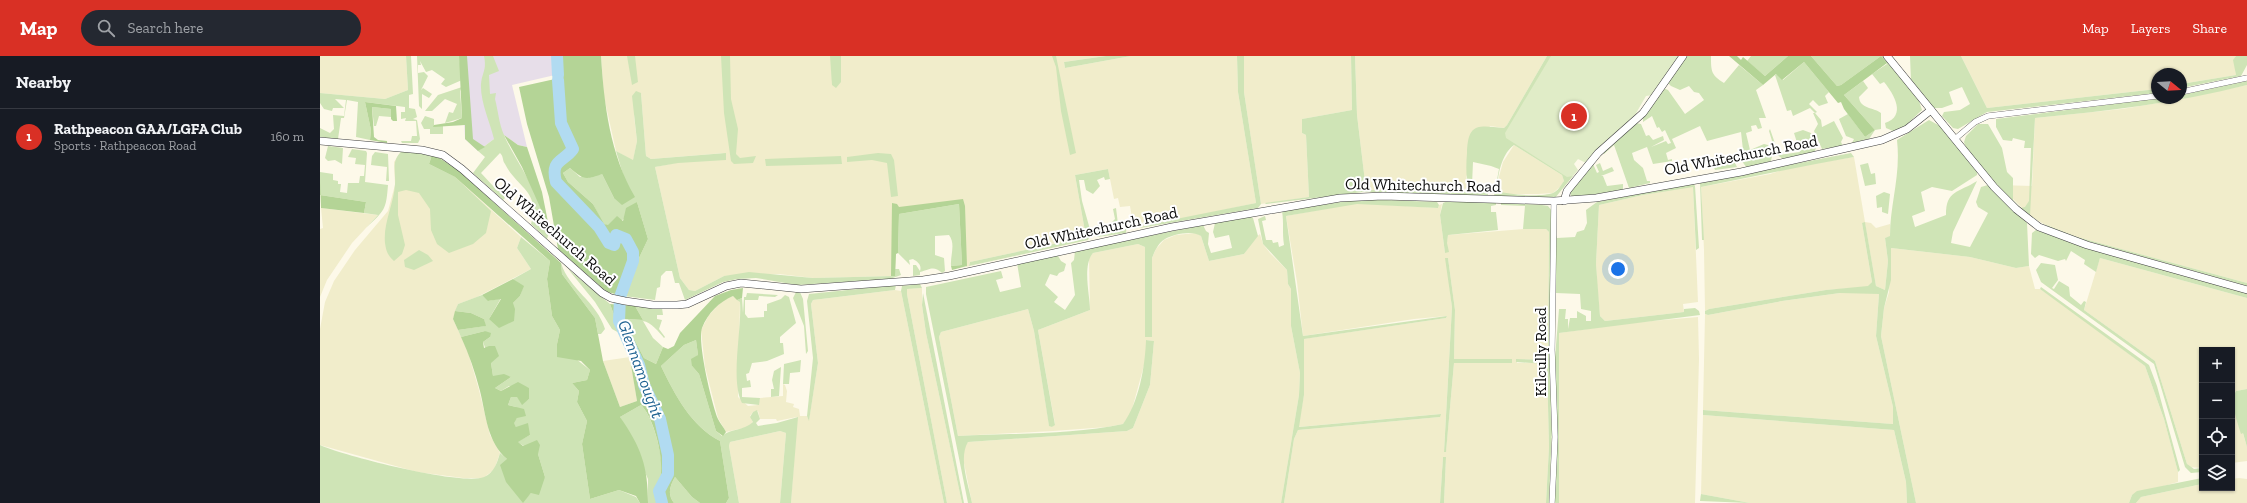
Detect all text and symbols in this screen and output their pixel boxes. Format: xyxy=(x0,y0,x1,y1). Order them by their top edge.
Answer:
search box xyxy=(81,10,361,46)
text: Map xyxy=(20,17,57,40)
icon: search xyxy=(95,17,117,39)
text: Search here xyxy=(127,19,203,37)
text: Map xyxy=(2082,20,2109,37)
text: Layers xyxy=(2131,20,2170,37)
text: Share xyxy=(2192,20,2227,37)
north arrow xyxy=(2151,68,2187,104)
text: Nearby xyxy=(16,72,71,92)
pin: 1 xyxy=(1561,101,1587,131)
text: Rathpeacon GAA/LGFA Club xyxy=(54,120,242,138)
text: 1 xyxy=(26,129,32,144)
text: 160 m xyxy=(270,129,304,144)
street label: Old Whitechurch Road xyxy=(1663,131,1819,179)
text: Sports · Rathpeacon Road xyxy=(54,138,196,153)
street label: Old Whitechurch Road xyxy=(490,173,620,289)
street label: Old Whitechurch Road xyxy=(1345,174,1501,196)
street label: Old Whitechurch Road xyxy=(1023,202,1179,253)
your location xyxy=(1608,259,1628,279)
street label: Kilcully Road xyxy=(1531,307,1550,397)
water label: Glennamought xyxy=(614,317,668,421)
map controls xyxy=(2199,347,2235,491)
button: + xyxy=(2199,347,2235,383)
button: − xyxy=(2199,383,2235,419)
button: locate xyxy=(2199,419,2235,455)
button: layers xyxy=(2199,455,2235,491)

